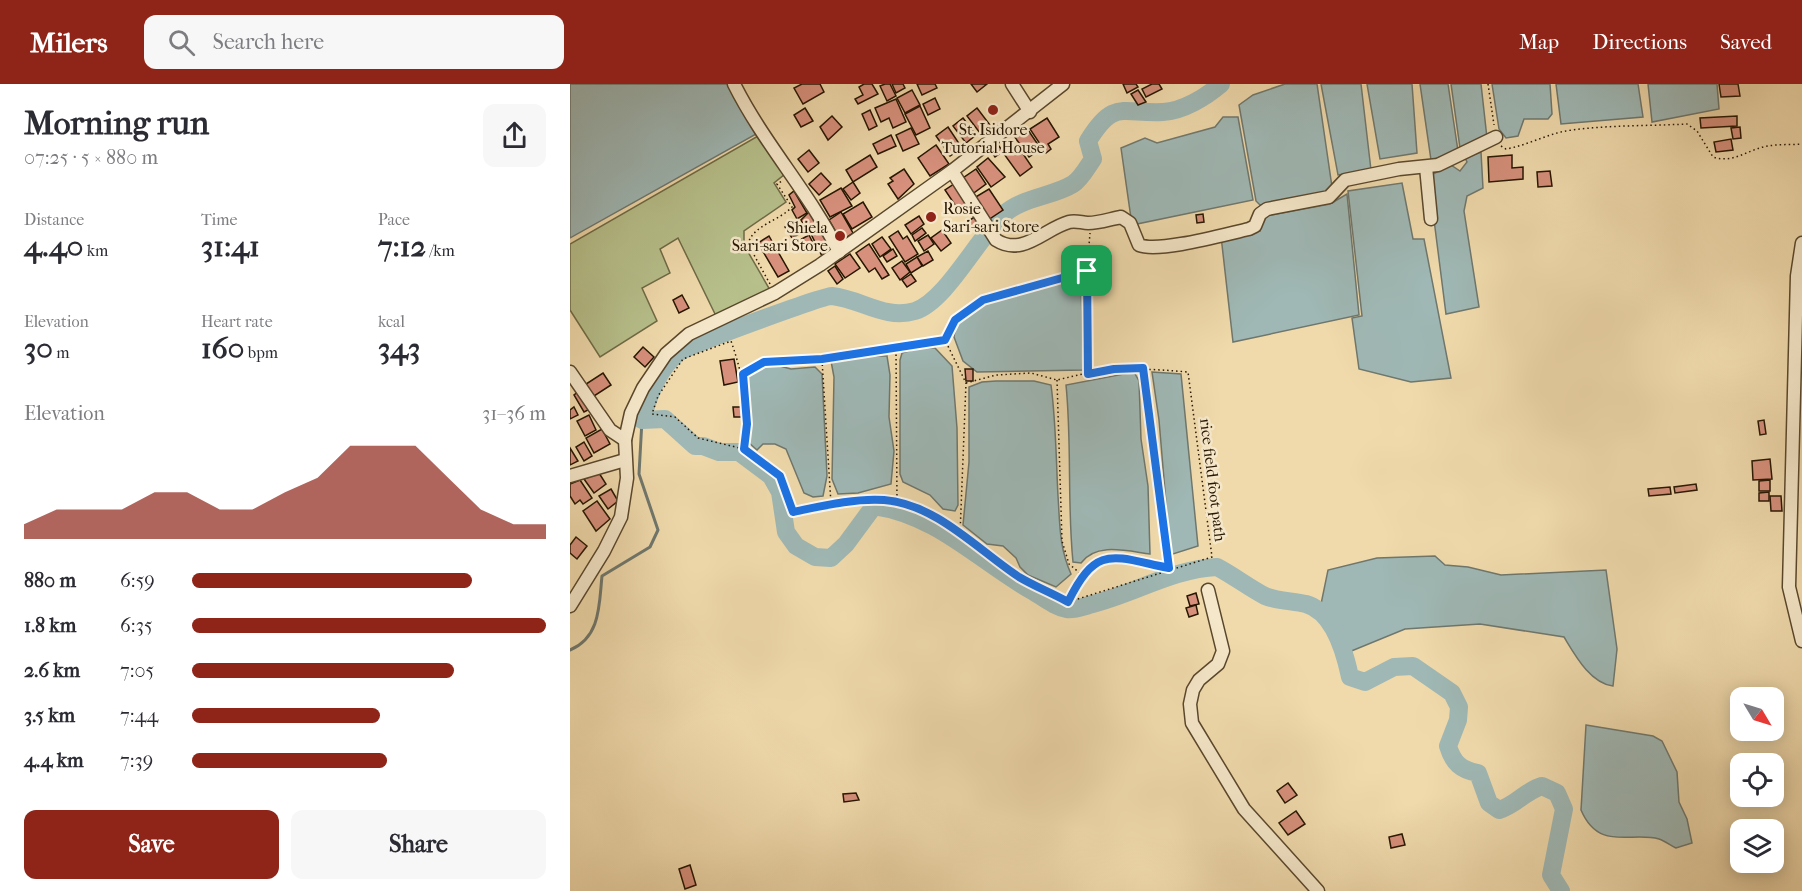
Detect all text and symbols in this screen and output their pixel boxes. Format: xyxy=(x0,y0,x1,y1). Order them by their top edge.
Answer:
search box xyxy=(144,15,564,69)
text: Milers xyxy=(30,26,108,59)
icon: search xyxy=(165,26,198,59)
text: Search here xyxy=(213,29,324,55)
text: Map xyxy=(1519,30,1559,54)
text: Directions xyxy=(1592,30,1687,54)
text: Saved xyxy=(1720,30,1772,54)
marker: St. Isidore Tutorial House xyxy=(986,103,1000,117)
text: Morning run xyxy=(24,104,209,143)
button: share xyxy=(483,104,546,167)
place label: St. Isidore Tutorial House xyxy=(941,120,1045,157)
text: 07:25 · 5 × 880 m xyxy=(24,146,158,169)
place label: Rosie Sari-sari Store xyxy=(943,199,1039,236)
text: Distance xyxy=(24,210,84,229)
text: Time xyxy=(201,210,237,229)
text: Pace xyxy=(378,210,410,229)
marker: Rosie Sari-sari Store xyxy=(924,210,938,224)
place label: Shiela Sari-sari Store xyxy=(732,218,829,255)
text: 4.40 xyxy=(24,229,83,264)
text: 31:41 xyxy=(201,229,260,264)
text: 7:12 xyxy=(378,229,426,264)
marker: Shiela Sari-sari Store xyxy=(833,229,847,243)
text: km xyxy=(83,241,108,260)
text: /km xyxy=(426,241,455,260)
pin xyxy=(1061,245,1112,296)
icon: arrive xyxy=(1070,254,1103,287)
text: Elevation xyxy=(24,312,89,331)
text: Heart rate xyxy=(201,312,273,331)
text: kcal xyxy=(378,312,405,331)
text: 30 xyxy=(24,331,53,366)
text: 160 xyxy=(201,331,244,366)
text: 343 xyxy=(378,331,420,366)
text: m xyxy=(53,343,70,362)
text: bpm xyxy=(244,343,278,362)
text: Elevation xyxy=(24,402,105,425)
text: 31–36 m xyxy=(482,402,546,425)
street label: rice field foot path xyxy=(1196,417,1230,543)
text: 880 m xyxy=(24,569,76,592)
text: 6:59 xyxy=(120,569,155,592)
text: 1.8 km xyxy=(24,614,76,637)
text: 6:35 xyxy=(120,614,153,637)
text: 2.6 km xyxy=(24,659,80,682)
text: 7:05 xyxy=(120,659,154,682)
north arrow xyxy=(1730,687,1784,741)
map controls xyxy=(1730,687,1784,873)
text: 3.5 km xyxy=(24,704,75,727)
text: 7:44 xyxy=(120,704,158,727)
text: 4.4 km xyxy=(24,749,84,772)
text: 7:39 xyxy=(120,749,153,772)
button: locate xyxy=(1730,753,1784,807)
button: Save xyxy=(24,810,279,879)
button: Share xyxy=(291,810,546,879)
button: layers xyxy=(1730,819,1784,873)

